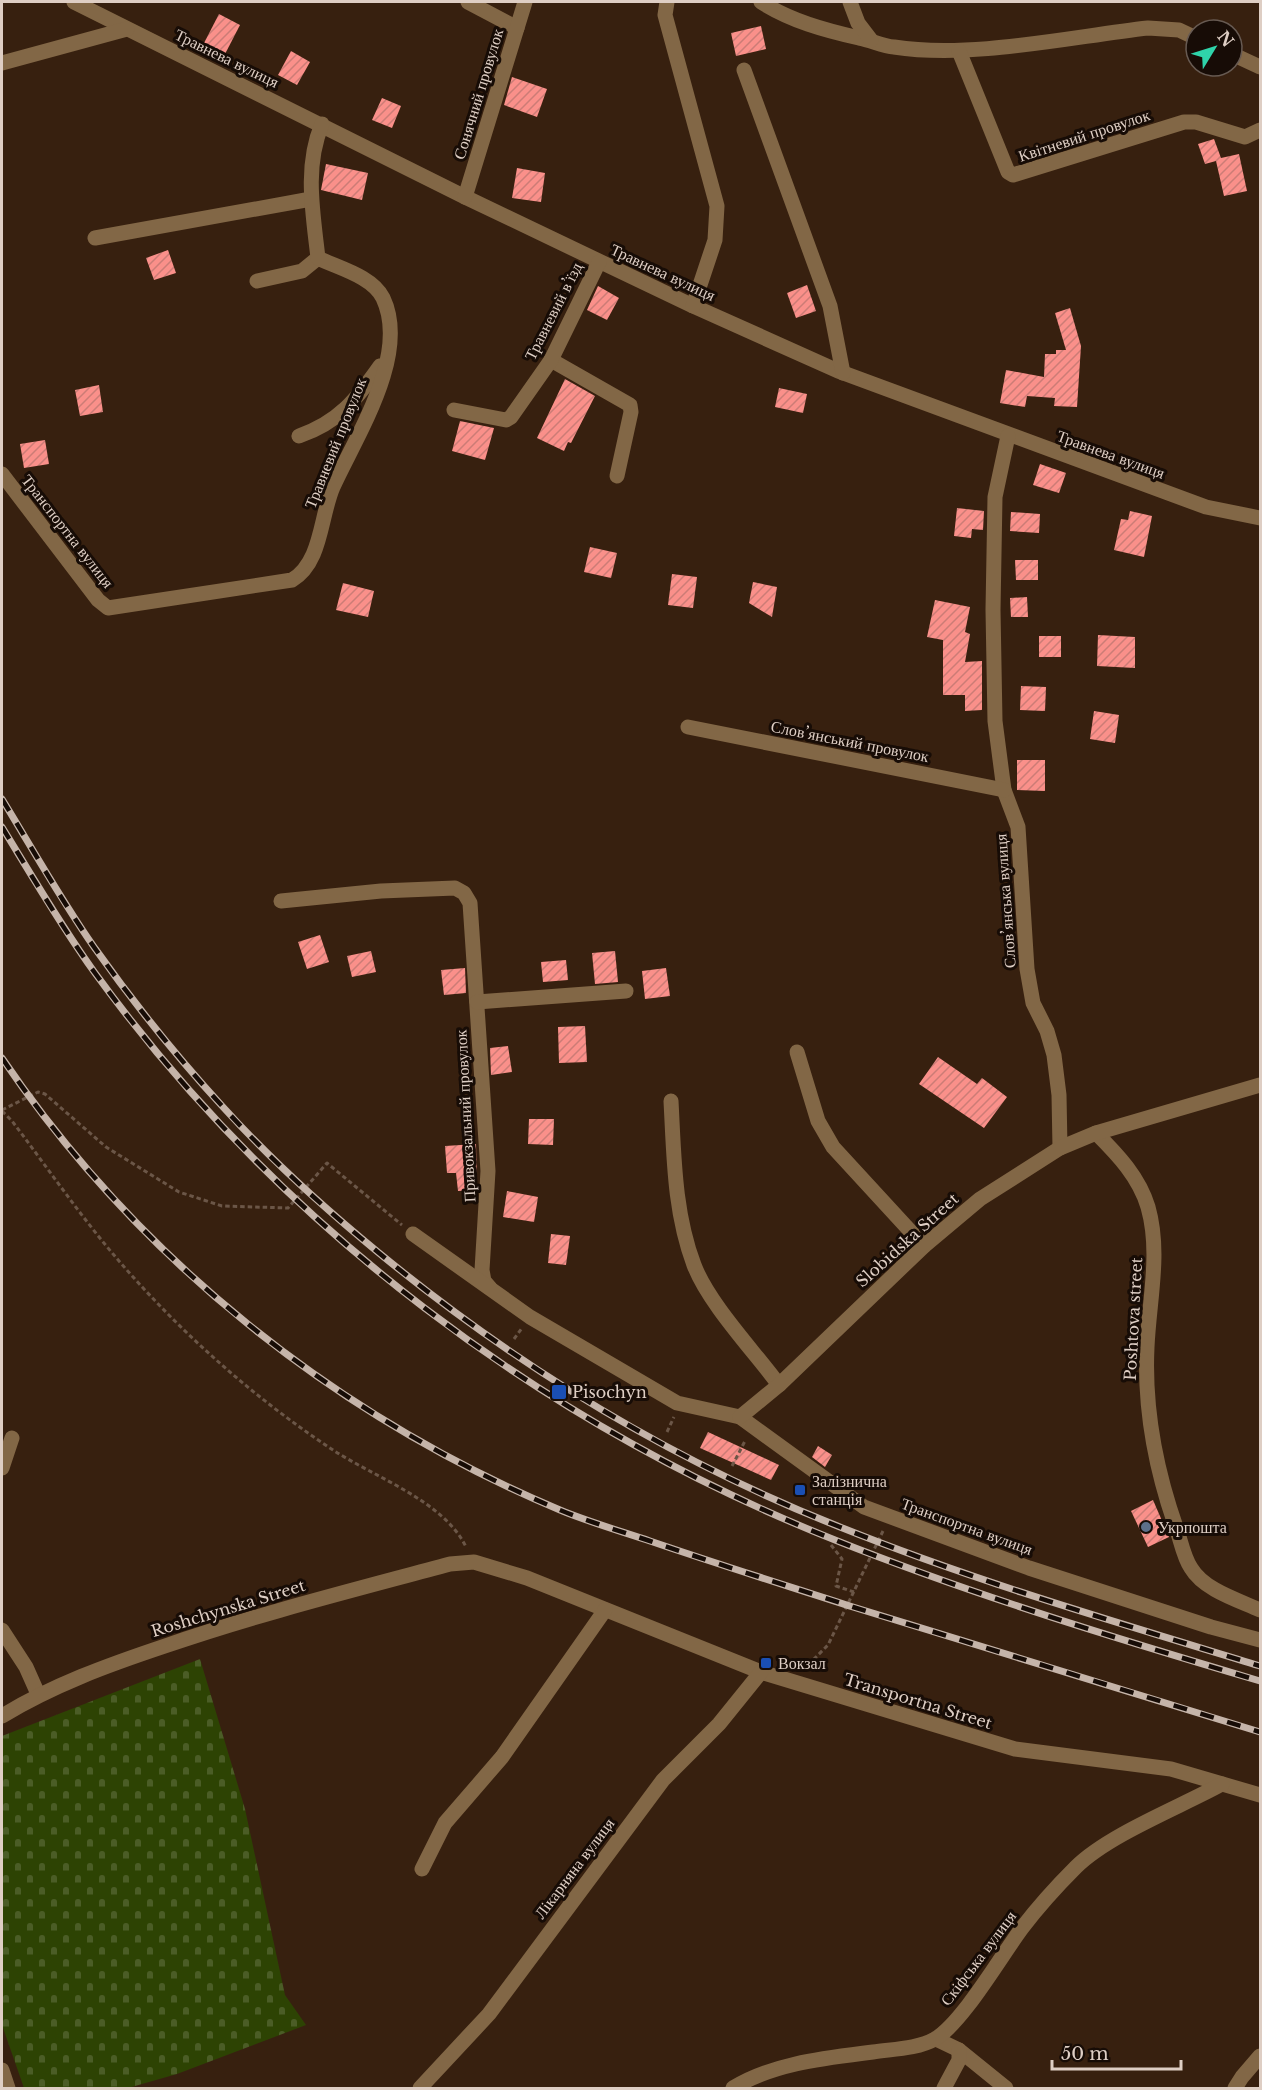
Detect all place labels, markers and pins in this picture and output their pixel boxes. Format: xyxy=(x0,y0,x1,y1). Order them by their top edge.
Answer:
place label: Pisochyn xyxy=(572,1382,647,1402)
marker: Pisochyn xyxy=(550,1383,568,1401)
place label: Залізнична станція xyxy=(812,1471,887,1509)
marker: Залізнична станція xyxy=(793,1483,807,1497)
place label: Укрпошта xyxy=(1158,1517,1227,1537)
marker: Укрпошта xyxy=(1139,1520,1153,1534)
place label: Вокзал xyxy=(778,1653,826,1673)
marker: Вокзал xyxy=(759,1656,773,1670)

